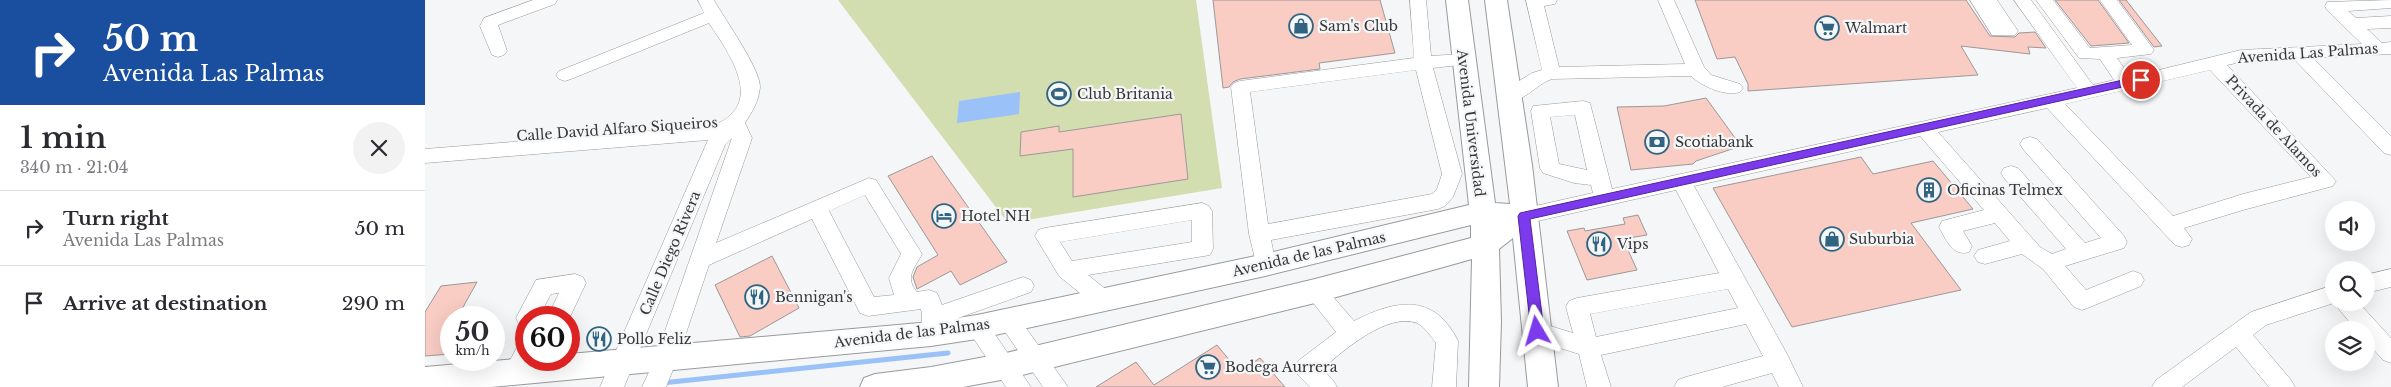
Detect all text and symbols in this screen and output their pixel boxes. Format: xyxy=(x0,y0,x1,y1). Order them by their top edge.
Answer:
shop icon: Sam's Club xyxy=(1288,13,1314,39)
supermarket icon: Walmart xyxy=(1814,15,1840,41)
text: 50 m xyxy=(103,17,198,60)
place label: Sam's Club xyxy=(1319,17,1398,35)
place label: Walmart xyxy=(1844,19,1908,37)
icon: right xyxy=(20,20,85,85)
street label: Avenida Las Palmas xyxy=(2236,39,2379,67)
street label: Avenida Universidad xyxy=(1453,47,1489,198)
pin xyxy=(2120,59,2162,101)
text: Avenida Las Palmas xyxy=(103,60,325,87)
icon: arrive xyxy=(2127,66,2155,94)
street label: Privada de Alamos xyxy=(2222,71,2326,181)
sports icon: Club Britania xyxy=(1046,81,1072,107)
place label: Club Britania xyxy=(1077,85,1173,103)
street label: Calle David Alfaro Siqueiros xyxy=(516,113,718,145)
text: 1 min xyxy=(20,119,106,156)
button: close xyxy=(353,122,405,174)
bank icon: Scotiabank xyxy=(1644,129,1670,155)
place label: Scotiabank xyxy=(1675,133,1754,151)
text: 340 m · 21:04 xyxy=(20,157,128,177)
building icon: Oficinas Telmex xyxy=(1916,177,1942,203)
place label: Oficinas Telmex xyxy=(1947,181,2063,199)
street label: Calle Diego Rivera xyxy=(636,188,704,318)
map controls xyxy=(2325,201,2375,371)
button: sound xyxy=(2325,201,2375,251)
hotel icon: Hotel NH xyxy=(931,203,957,229)
text: Turn right xyxy=(63,207,169,230)
place label: Hotel NH xyxy=(961,207,1030,225)
icon: right xyxy=(20,214,48,242)
text: 50 m xyxy=(355,217,405,240)
shop icon: Suburbia xyxy=(1819,226,1845,252)
street label: Avenida de las Palmas xyxy=(1230,228,1387,281)
text: Avenida Las Palmas xyxy=(63,230,224,250)
place label: Suburbia xyxy=(1849,230,1915,248)
restaurant icon: Vips xyxy=(1586,231,1612,257)
place label: Vips xyxy=(1616,235,1649,253)
button: search xyxy=(2325,261,2375,311)
restaurant icon: Bennigan's xyxy=(744,284,770,310)
place label: Bennigan's xyxy=(775,288,853,306)
icon: arrive xyxy=(20,289,48,317)
text: Arrive at destination xyxy=(63,292,267,315)
text: 290 m xyxy=(342,292,405,315)
position arrow xyxy=(1510,304,1562,356)
speed limit sign: 60 xyxy=(515,306,580,371)
street label: Avenida de las Palmas xyxy=(832,315,991,352)
text: 50 xyxy=(456,317,489,348)
button: layers xyxy=(2325,321,2375,371)
restaurant icon: Pollo Feliz xyxy=(586,326,612,352)
place label: Pollo Feliz xyxy=(617,330,692,348)
text: km/h xyxy=(455,343,490,358)
supermarket icon: Bodega Aurrera xyxy=(1195,354,1221,380)
place label: Bodega Aurrera xyxy=(1225,358,1338,376)

